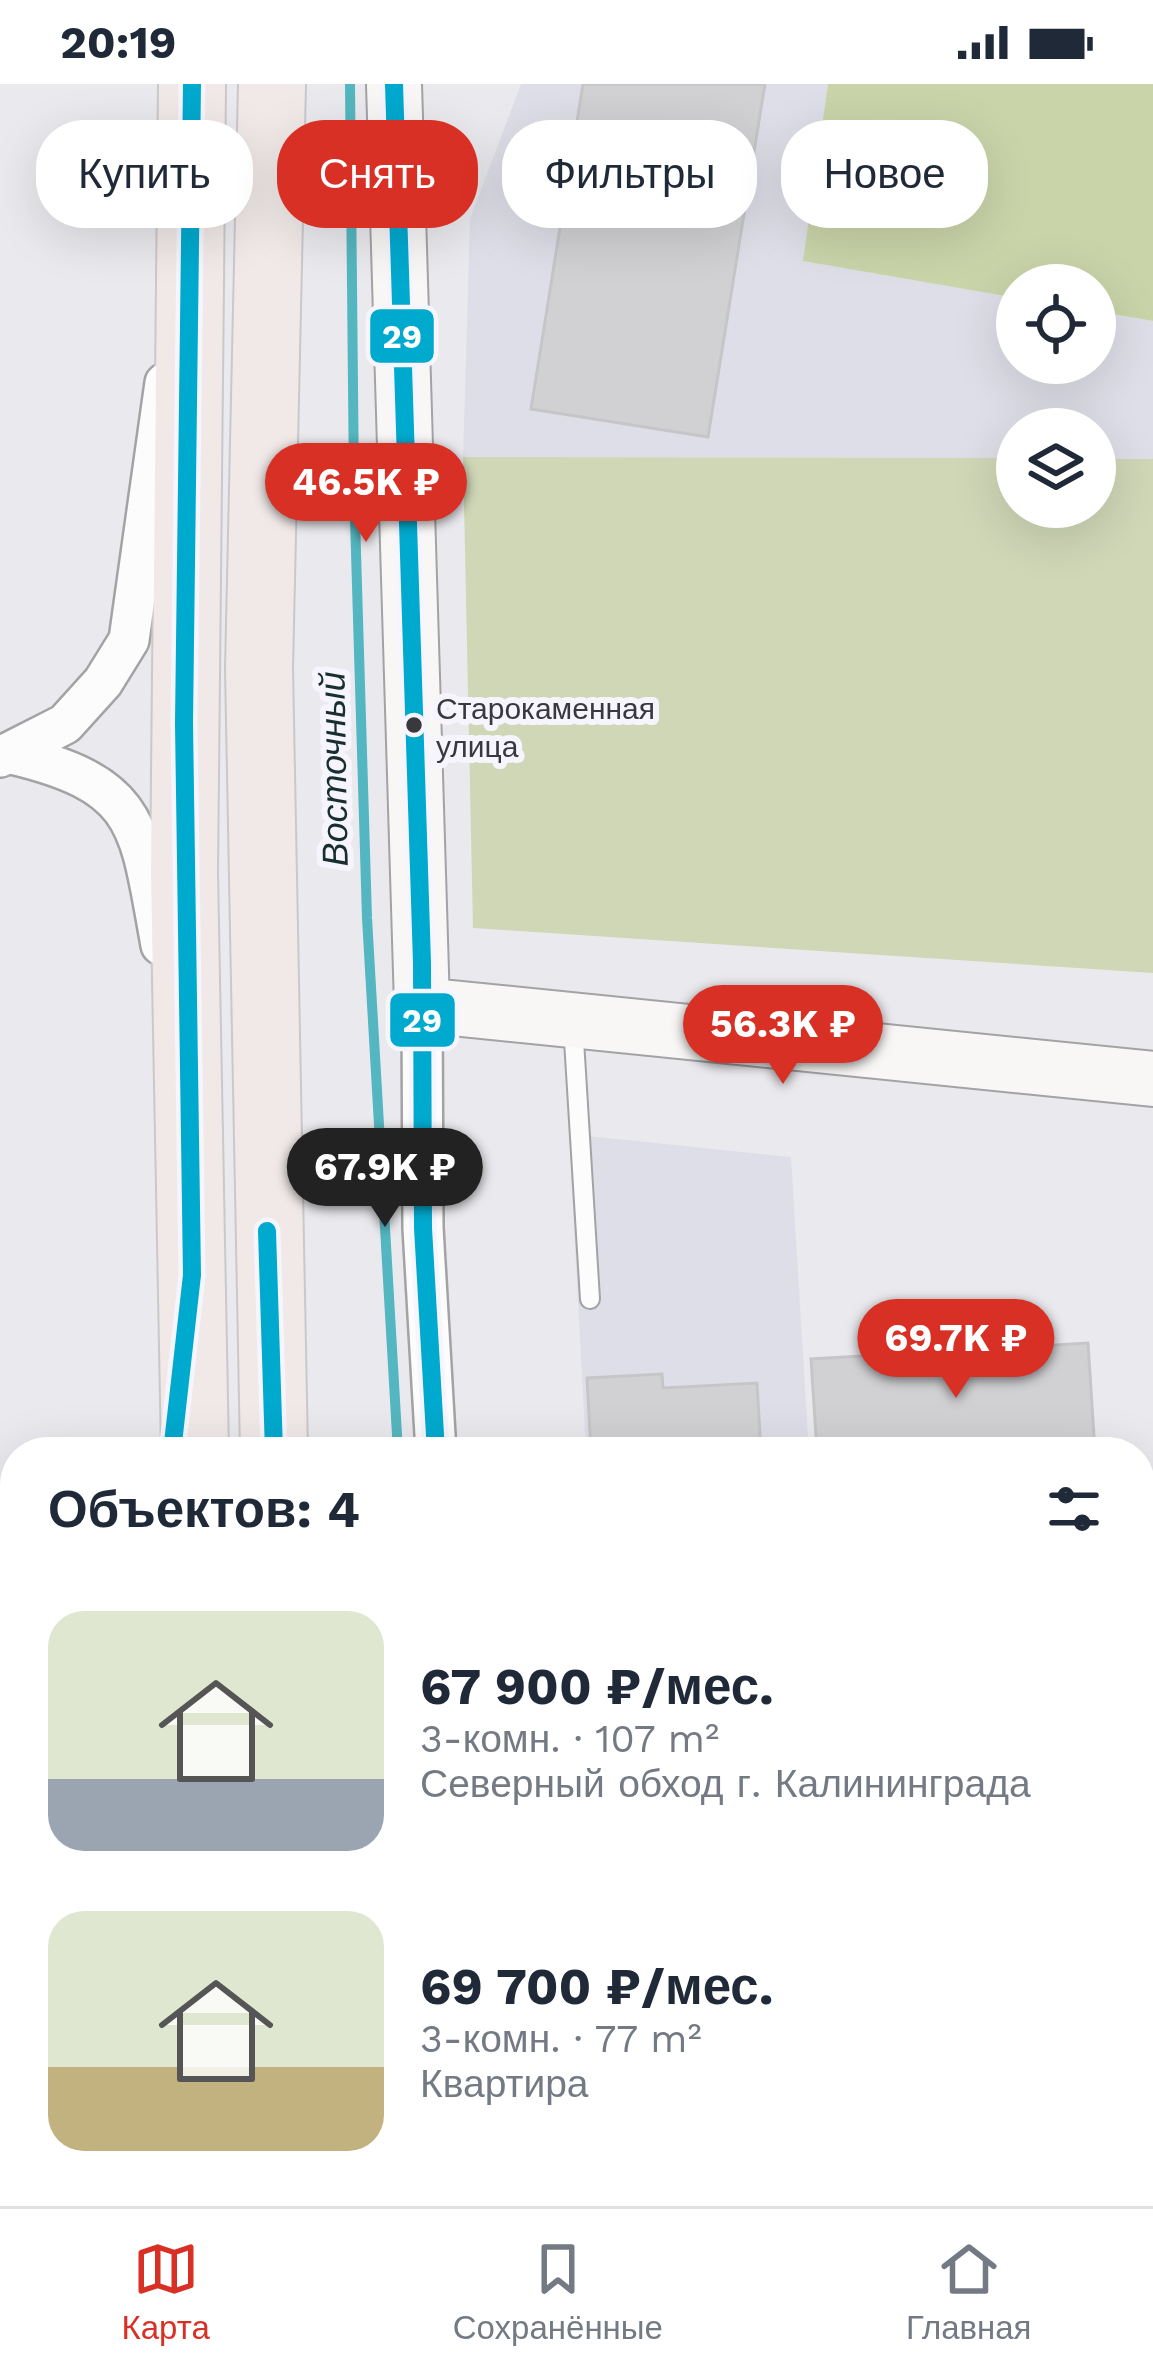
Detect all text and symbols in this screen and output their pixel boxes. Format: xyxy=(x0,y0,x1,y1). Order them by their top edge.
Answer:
text: 20:19 xyxy=(60,16,177,69)
chip: Купить xyxy=(36,120,253,228)
chip: Снять xyxy=(277,120,478,228)
chip: Фильтры xyxy=(502,120,757,228)
chip: Новое xyxy=(781,120,988,228)
map controls xyxy=(996,264,1116,528)
button: locate xyxy=(996,264,1116,384)
line badge: 29 xyxy=(368,307,436,365)
text: 29 xyxy=(382,317,422,356)
button: layers xyxy=(996,408,1116,528)
pin: 46.5K ₽ xyxy=(255,443,477,545)
text: 46.5K ₽ xyxy=(292,459,440,504)
water label: Восточный xyxy=(311,671,357,867)
place label: Старокаменная улица xyxy=(436,691,655,764)
marker: Старокаменная улица xyxy=(403,714,425,736)
pin: 56.3K ₽ xyxy=(672,985,894,1087)
line badge: 29 xyxy=(388,991,457,1049)
text: 29 xyxy=(402,1001,442,1040)
text: 56.3K ₽ xyxy=(710,1001,856,1046)
pin: 67.9K ₽ xyxy=(274,1128,496,1230)
text: 67.9K ₽ xyxy=(314,1144,456,1189)
pin: 69.7K ₽ xyxy=(845,1299,1067,1401)
text: 69.7K ₽ xyxy=(884,1315,1028,1360)
icon: filters xyxy=(1041,1476,1107,1542)
text: Объектов: 4 xyxy=(48,1480,360,1539)
text: 67 900 ₽/мес. xyxy=(420,1657,774,1716)
icon: home xyxy=(144,1659,288,1803)
text: 3-комн. · 107 m² xyxy=(420,1716,719,1761)
text: Северный обход г. Калининграда xyxy=(420,1761,1031,1806)
text: 69 700 ₽/мес. xyxy=(420,1957,773,2016)
icon: home xyxy=(144,1959,288,2103)
text: 3-комн. · 77 m² xyxy=(420,2016,702,2061)
text: Квартира xyxy=(420,2061,589,2106)
tab: Карта xyxy=(121,2236,210,2347)
tab: Сохранённые xyxy=(453,2236,663,2347)
tab: Главная xyxy=(906,2236,1032,2347)

